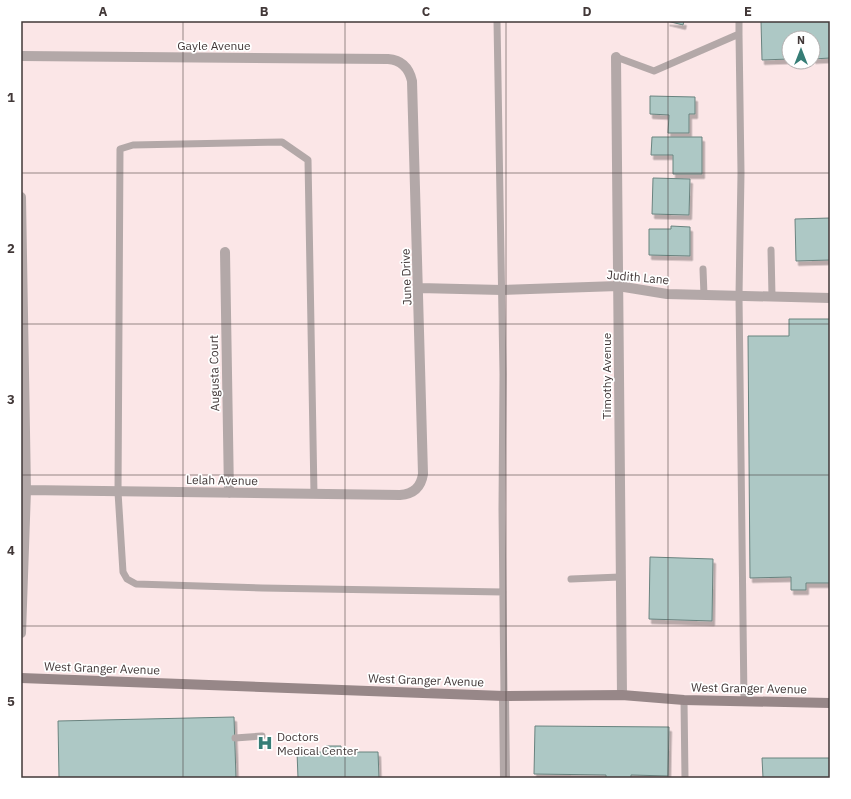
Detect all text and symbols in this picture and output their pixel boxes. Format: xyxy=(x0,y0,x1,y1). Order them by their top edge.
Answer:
text: A xyxy=(99,3,108,20)
text: B xyxy=(260,3,269,20)
text: C xyxy=(422,3,431,20)
text: D xyxy=(582,3,592,20)
text: E xyxy=(744,3,752,20)
north arrow xyxy=(781,30,821,70)
text: N xyxy=(797,33,805,47)
street label: Gayle Avenue xyxy=(177,38,251,53)
text: 1 xyxy=(7,89,15,106)
text: 2 xyxy=(7,240,15,257)
street label: June Drive xyxy=(397,248,414,306)
street label: Judith Lane xyxy=(606,267,670,287)
street label: Timothy Avenue xyxy=(599,332,614,419)
street label: Augusta Court xyxy=(206,335,222,411)
text: 3 xyxy=(7,391,15,408)
street label: Lelah Avenue xyxy=(186,472,258,488)
text: 4 xyxy=(7,542,15,559)
street label: West Granger Avenue xyxy=(44,658,161,678)
street label: West Granger Avenue xyxy=(368,670,485,690)
street label: West Granger Avenue xyxy=(691,679,808,697)
text: 5 xyxy=(7,693,15,710)
place label: Doctors Medical Center xyxy=(277,729,358,758)
hospital icon: Doctors Medical Center xyxy=(256,734,274,752)

